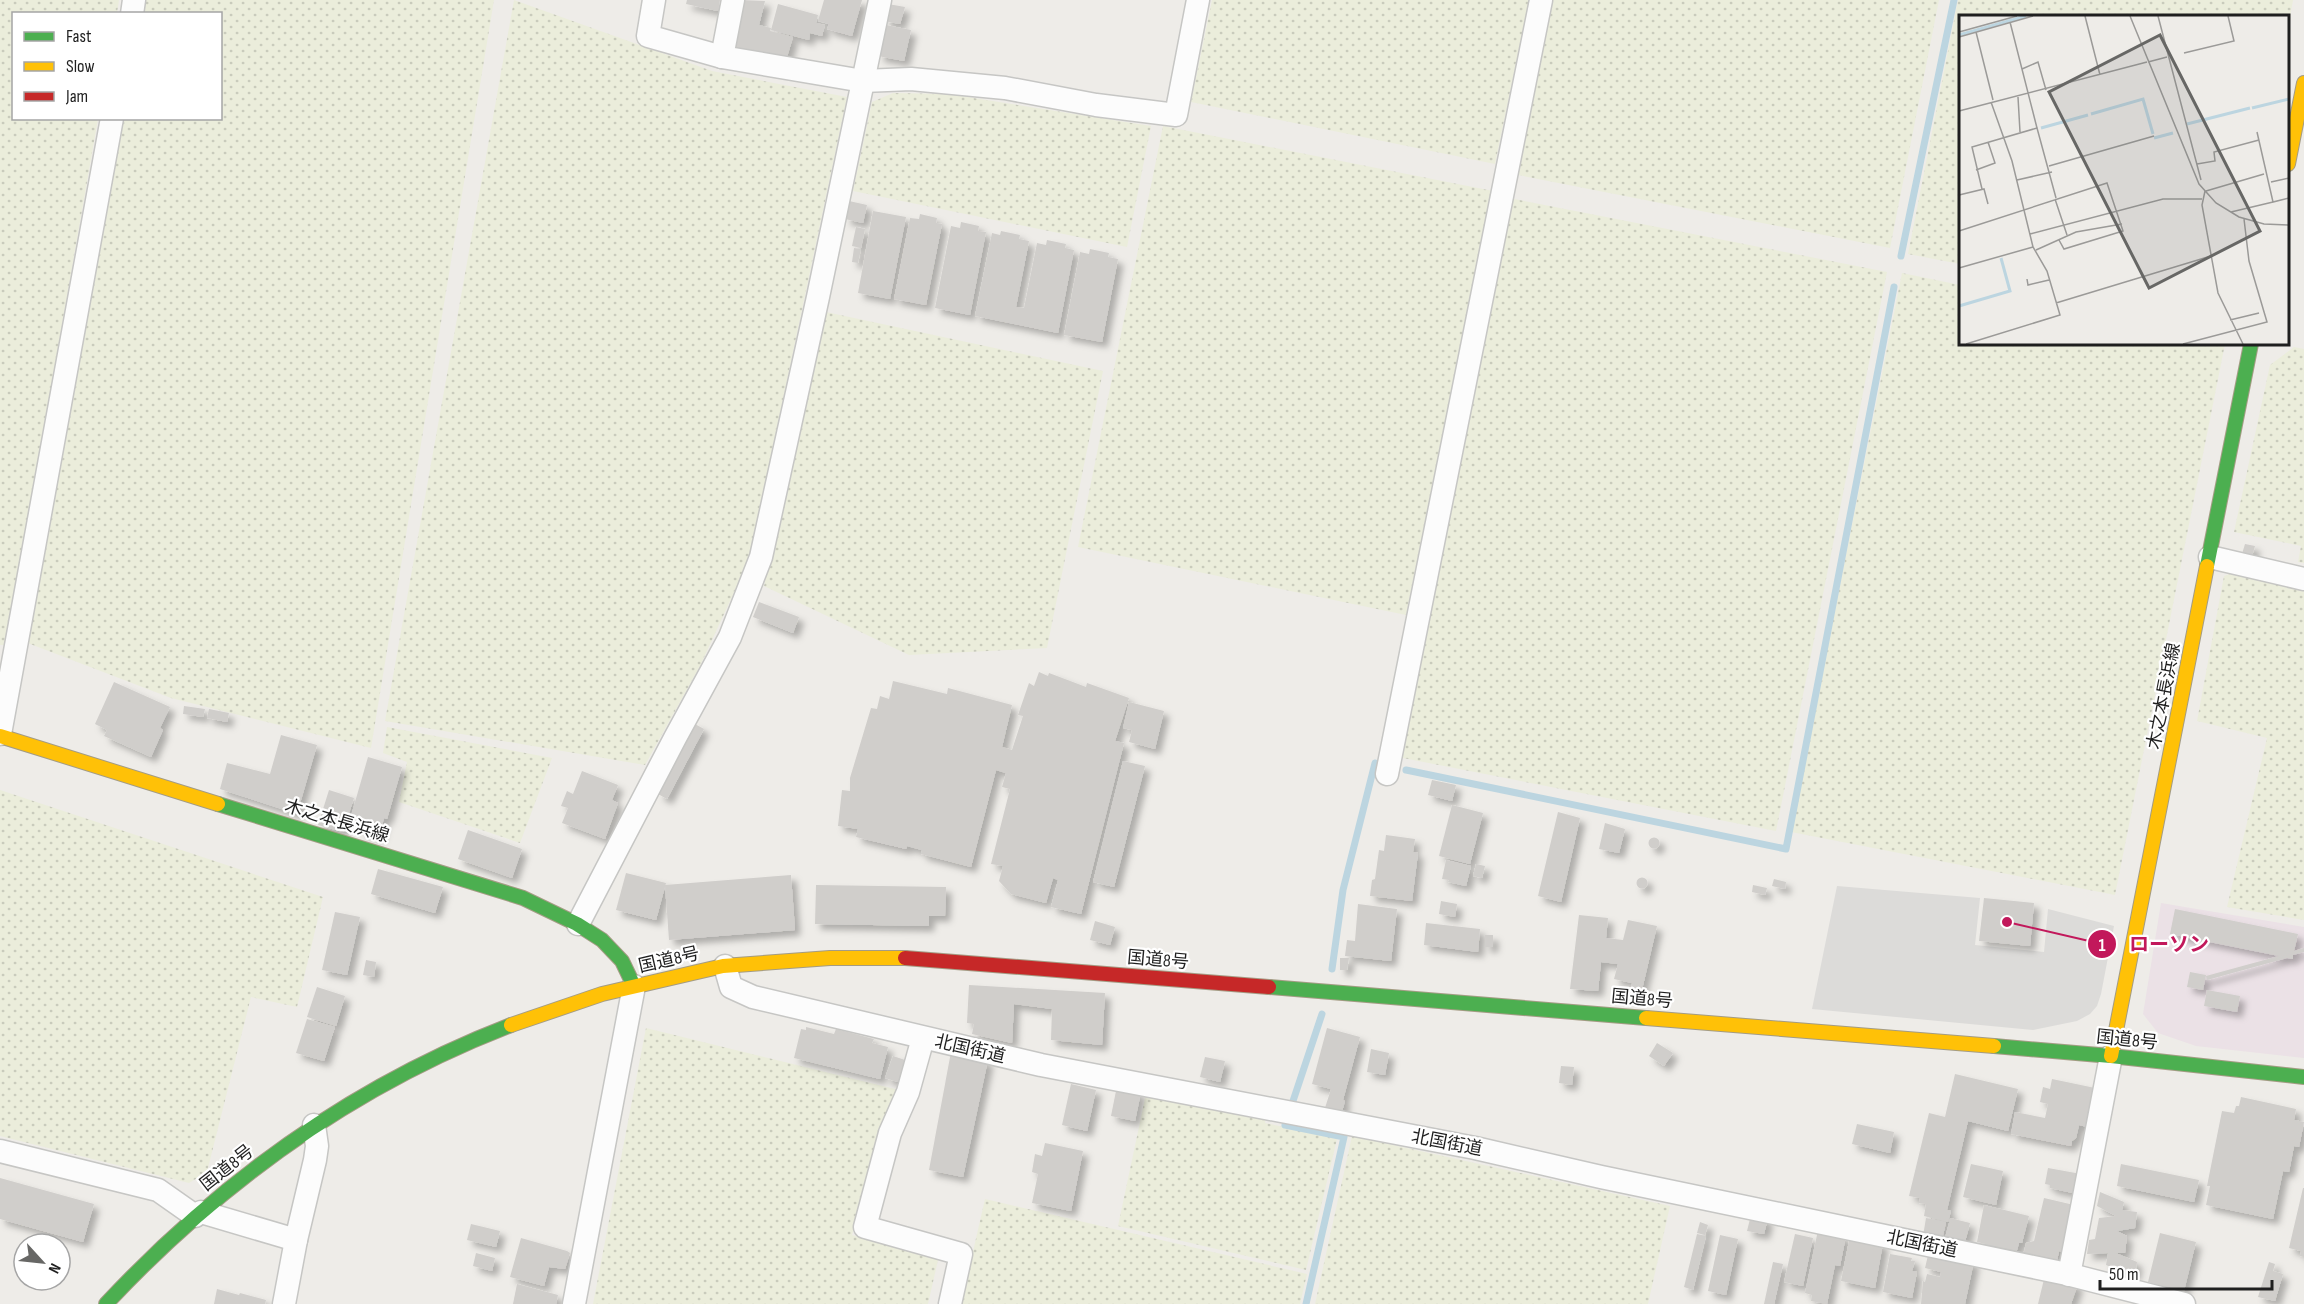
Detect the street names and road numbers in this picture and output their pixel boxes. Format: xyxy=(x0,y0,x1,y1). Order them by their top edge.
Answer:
street label: 木之本長浜線 xyxy=(2143,641,2185,751)
street label: 木之本長浜線 xyxy=(282,795,392,847)
street label: 国道8号 xyxy=(636,943,702,977)
street label: 国道8号 xyxy=(1126,947,1190,973)
street label: 国道8号 xyxy=(1610,986,1674,1012)
street label: 国道8号 xyxy=(2095,1026,2159,1054)
street label: 北国街道 xyxy=(933,1031,1007,1067)
street label: 北国街道 xyxy=(1410,1126,1484,1160)
street label: 国道8号 xyxy=(196,1141,258,1195)
street label: 北国街道 xyxy=(1885,1226,1959,1262)

